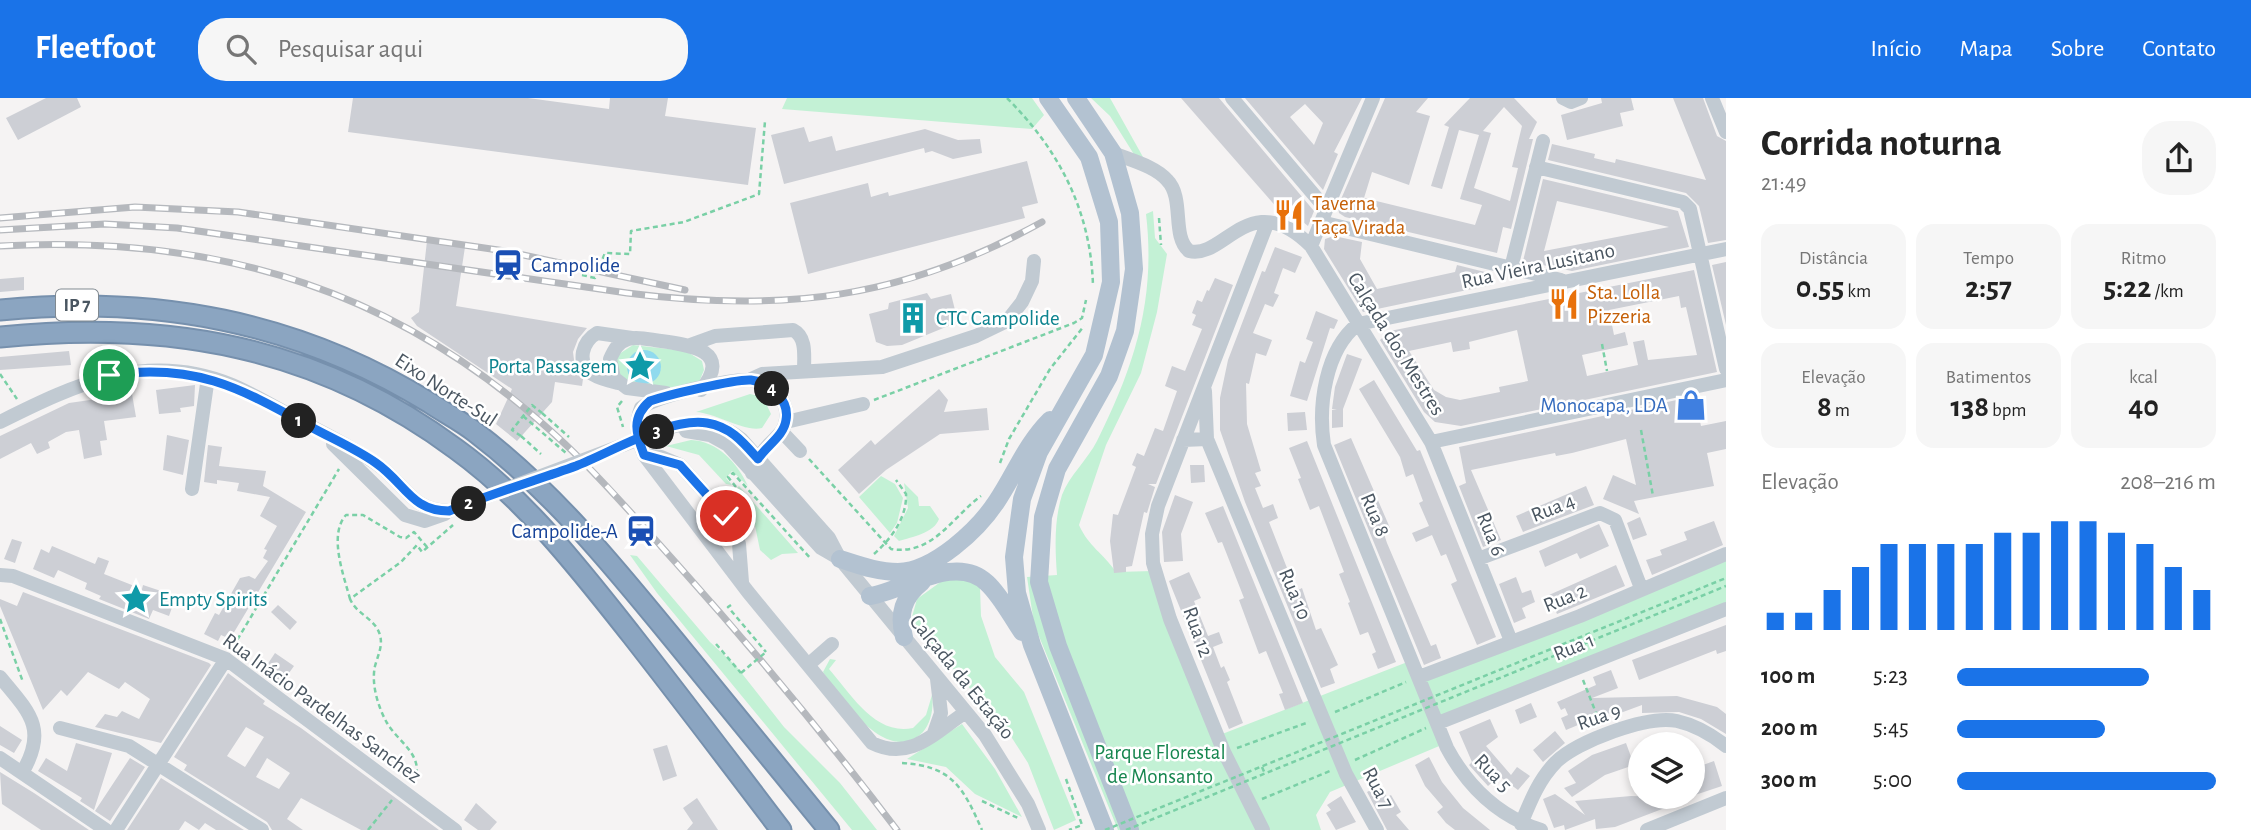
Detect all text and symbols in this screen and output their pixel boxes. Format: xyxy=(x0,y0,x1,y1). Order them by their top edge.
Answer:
search box xyxy=(198,18,688,81)
icon: search xyxy=(222,30,260,68)
text: Fleetfoot xyxy=(35,32,156,65)
text: Pesquisar aqui xyxy=(278,36,423,62)
text: Início xyxy=(1870,37,1922,61)
text: Mapa xyxy=(1960,37,2013,61)
text: Sobre xyxy=(2051,37,2104,61)
text: Contato xyxy=(2142,37,2216,61)
button: share xyxy=(2142,121,2216,195)
text: Corrida noturna xyxy=(1761,125,2002,163)
text: 21:49 xyxy=(1761,172,1807,195)
place label: Taverna Taça Virada xyxy=(1312,193,1406,238)
restaurant icon: Taverna Taça Virada xyxy=(1272,198,1306,232)
street label: Rua Vieira Lusitano xyxy=(1459,239,1617,293)
station icon: Campolide xyxy=(491,248,525,282)
text: Distância xyxy=(1799,249,1868,268)
text: Tempo xyxy=(1963,249,2014,268)
text: Ritmo xyxy=(2121,249,2166,268)
place label: Campolide xyxy=(531,255,620,276)
street label: Calçada dos Mestres xyxy=(1344,269,1448,419)
text: 0.55 xyxy=(1796,273,1844,303)
text: 2:57 xyxy=(1965,273,2012,303)
text: 5:22 xyxy=(2103,273,2151,303)
place label: Sta. Lolla Pizzeria xyxy=(1587,282,1661,327)
text: km xyxy=(1844,282,1871,301)
text: /km xyxy=(2151,282,2184,301)
restaurant icon: Sta. Lolla Pizzeria xyxy=(1547,287,1581,321)
road number: IP 7 xyxy=(56,290,98,321)
building icon: CTC Campolide xyxy=(896,301,930,335)
place label: CTC Campolide xyxy=(936,308,1060,329)
pin xyxy=(79,345,139,405)
street label: Eixo Norte-Sul xyxy=(391,349,501,431)
place icon: Porta Passagem xyxy=(623,349,657,383)
icon: arrive xyxy=(90,356,128,394)
place label: Porta Passagem xyxy=(488,356,617,377)
text: Elevação xyxy=(1801,368,1866,387)
text: Batimentos xyxy=(1946,368,2031,387)
text: kcal xyxy=(2129,368,2158,387)
pin: 4 xyxy=(754,372,790,406)
text: 4 xyxy=(767,379,776,398)
shop icon: Monocapa, LDA xyxy=(1674,388,1708,422)
text: 8 xyxy=(1817,392,1832,422)
text: 138 xyxy=(1950,392,1989,422)
text: 40 xyxy=(2128,392,2159,422)
place label: Monocapa, LDA xyxy=(1540,395,1668,416)
text: m xyxy=(1832,401,1850,420)
text: bpm xyxy=(1989,401,2027,420)
pin: 1 xyxy=(282,404,316,438)
text: 1 xyxy=(295,411,302,430)
pin: 3 xyxy=(640,414,674,450)
text: 3 xyxy=(652,422,661,441)
text: Elevação xyxy=(1761,471,1839,494)
text: 208–216 m xyxy=(2120,471,2216,494)
pin: 2 xyxy=(452,486,486,522)
pin xyxy=(696,486,756,546)
street label: Rua 8 xyxy=(1357,490,1393,540)
street label: Rua 4 xyxy=(1528,490,1578,526)
text: 2 xyxy=(464,494,473,513)
icon: check xyxy=(707,497,745,535)
street label: Rua 6 xyxy=(1473,509,1509,559)
station icon: Campolide-A xyxy=(624,514,658,548)
place label: Campolide-A xyxy=(511,521,618,542)
street label: Rua 10 xyxy=(1275,565,1315,623)
street label: Rua 2 xyxy=(1540,580,1590,616)
place icon: Empty Spirits xyxy=(119,582,153,616)
place label: Empty Spirits xyxy=(159,589,268,610)
street label: Rua 12 xyxy=(1179,604,1217,660)
street label: Calçada da Estação xyxy=(906,611,1018,743)
street label: Rua Inácio Pardelhas Sanchez xyxy=(219,629,425,787)
street label: Rua 1 xyxy=(1550,629,1598,665)
text: 100 m xyxy=(1761,665,1815,688)
text: 5:23 xyxy=(1873,665,1908,688)
street label: Rua 9 xyxy=(1574,700,1624,734)
text: 200 m xyxy=(1761,717,1818,740)
text: 5:45 xyxy=(1873,717,1909,740)
map controls xyxy=(1628,732,1705,809)
button: layers xyxy=(1628,732,1705,809)
park label: Parque Florestal de Monsanto xyxy=(1094,742,1226,787)
street label: Rua 5 xyxy=(1470,750,1516,796)
street label: Rua 7 xyxy=(1358,764,1398,813)
text: 300 m xyxy=(1761,769,1817,792)
text: 5:00 xyxy=(1873,769,1912,792)

